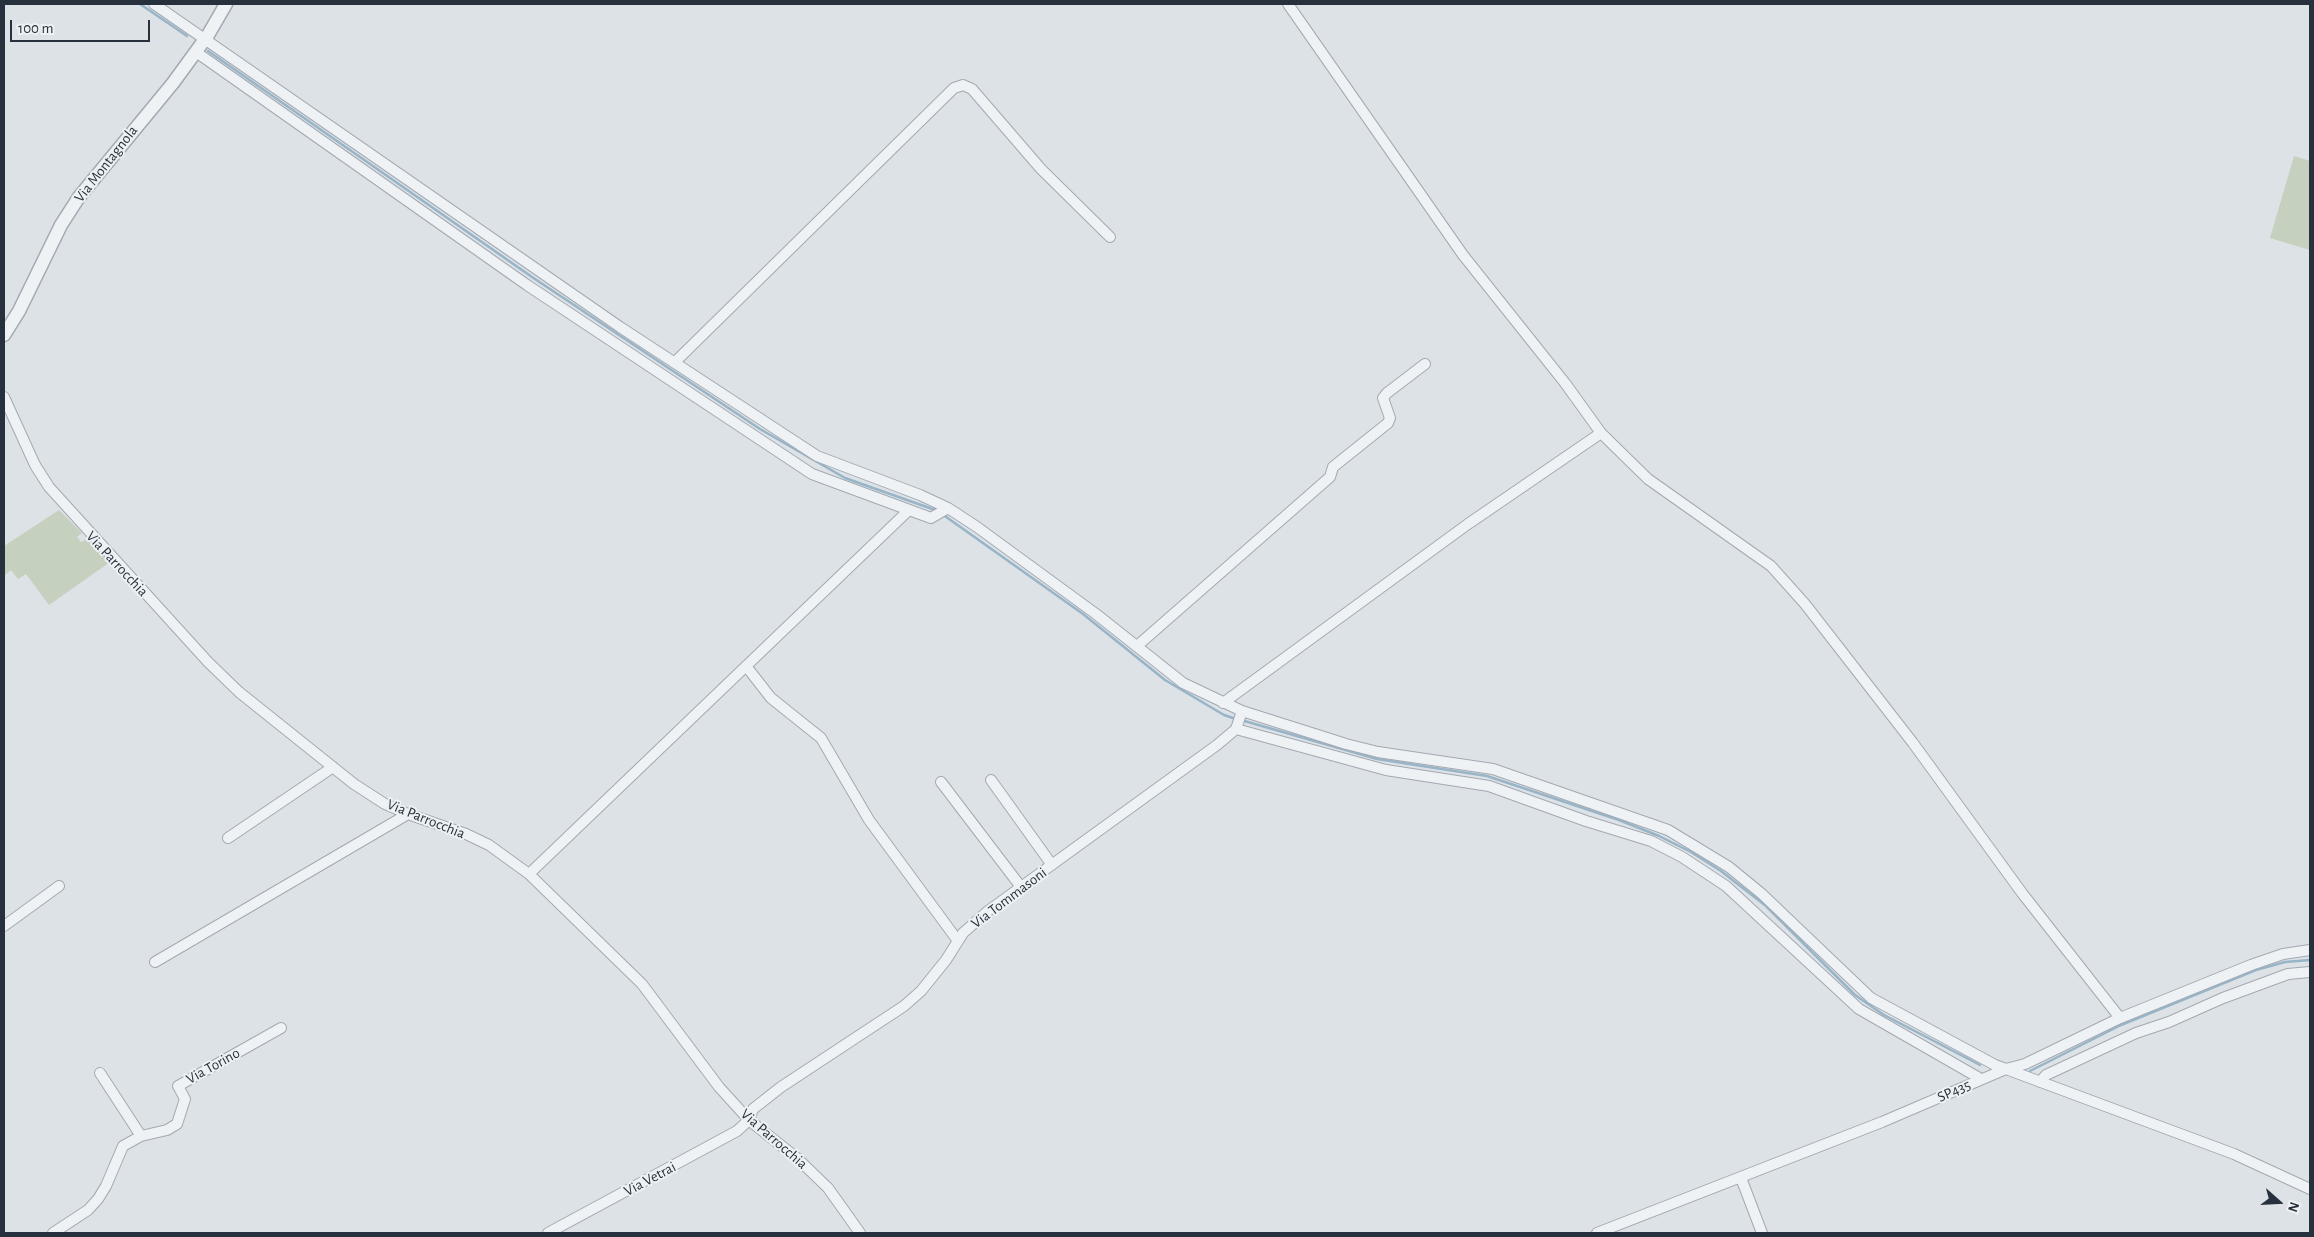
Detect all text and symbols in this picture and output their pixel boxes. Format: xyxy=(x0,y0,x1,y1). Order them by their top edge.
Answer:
scale bar xyxy=(12,10,152,42)
text: 100 m xyxy=(18,21,53,36)
street label: Via Montagnola xyxy=(70,122,142,206)
street label: Via Parrocchia xyxy=(82,528,152,600)
street label: Via Parrocchia xyxy=(384,795,468,843)
street label: Via Tommasoni xyxy=(968,864,1050,932)
street label: Via Torino xyxy=(183,1044,243,1088)
street label: SP435 xyxy=(1935,1076,1973,1106)
street label: Via Parrocchia xyxy=(737,1105,811,1173)
street label: Via Vetrai xyxy=(621,1158,679,1200)
north arrow xyxy=(2254,1177,2304,1227)
text: N xyxy=(2285,1200,2301,1214)

